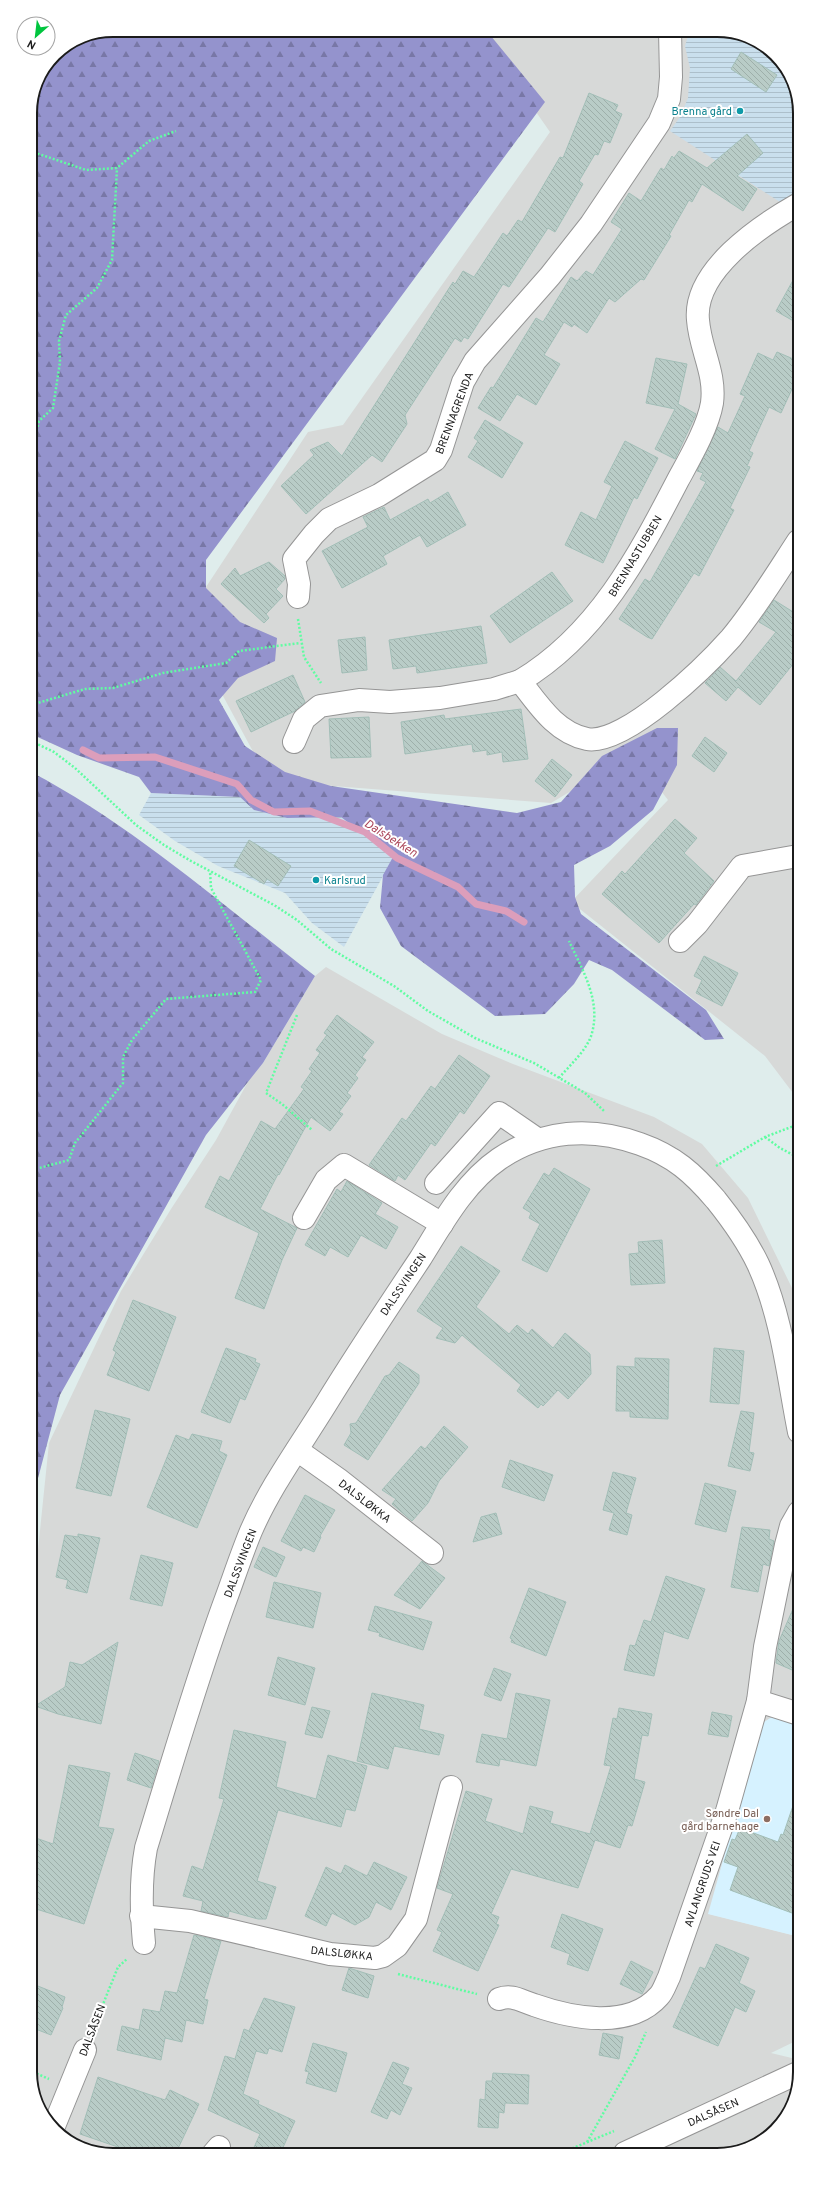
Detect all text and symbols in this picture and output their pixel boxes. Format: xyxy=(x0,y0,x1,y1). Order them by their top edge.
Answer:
north arrow xyxy=(16,16,56,56)
text: N xyxy=(25,36,39,52)
place label: Brenna gård xyxy=(672,105,732,119)
marker: Brenna gård xyxy=(735,106,745,116)
street label: BRENNAGRENDA xyxy=(433,370,477,456)
street label: BRENNASTUBBEN xyxy=(606,513,666,600)
water label: Dalsbekken xyxy=(361,816,420,862)
place label: Karlsrud xyxy=(324,874,366,888)
marker: Karlsrud xyxy=(311,875,321,885)
street label: DALSSVINGEN xyxy=(378,1250,430,1319)
street label: DALSLØKKA xyxy=(335,1477,393,1527)
street label: DALSSVINGEN xyxy=(221,1527,261,1600)
place label: Søndre Dal gård barnehage xyxy=(681,1807,759,1834)
marker: Søndre Dal gård barnehage xyxy=(762,1814,772,1824)
street label: AVLANGRUDS VEI xyxy=(682,1839,724,1929)
street label: DALSLØKKA xyxy=(310,1944,374,1964)
street label: DALSÅSEN xyxy=(77,2002,109,2058)
street label: DALSÅSEN xyxy=(686,2095,741,2130)

